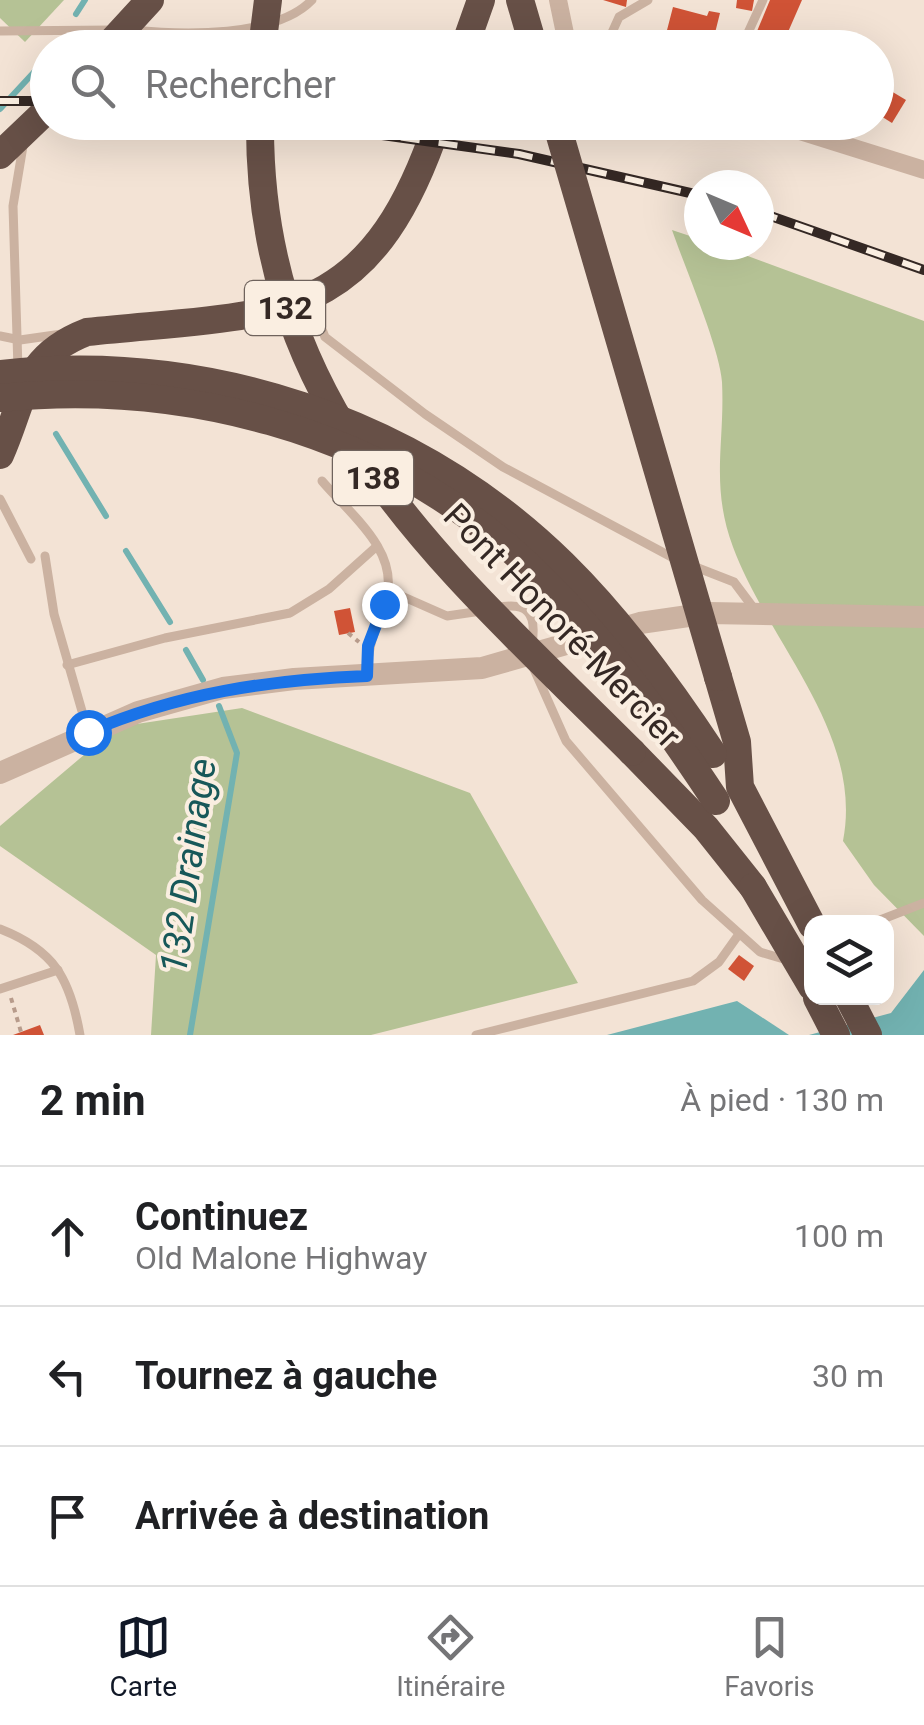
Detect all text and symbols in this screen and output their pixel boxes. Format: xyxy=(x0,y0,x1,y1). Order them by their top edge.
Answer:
search box xyxy=(30,30,894,140)
icon: search xyxy=(65,58,120,113)
text: Rechercher xyxy=(145,63,336,107)
north arrow xyxy=(684,170,774,260)
road number: 132 xyxy=(245,281,325,335)
road number: 138 xyxy=(333,451,413,505)
street label: Pont Honoré-Mercier xyxy=(435,496,689,757)
route end xyxy=(362,582,408,628)
route start xyxy=(66,710,112,756)
water label: 132 Drainage xyxy=(151,755,225,977)
map controls xyxy=(804,915,894,1005)
button: layers xyxy=(804,915,894,1005)
text: 2 min xyxy=(40,1076,146,1125)
text: À pied · 130 m xyxy=(680,1081,884,1119)
text: Continuez xyxy=(135,1195,308,1239)
icon: ahead xyxy=(40,1209,95,1264)
text: 100 m xyxy=(794,1217,884,1255)
text: Old Malone Highway xyxy=(135,1239,427,1277)
icon: left xyxy=(40,1349,95,1404)
text: Tournez à gauche xyxy=(135,1354,437,1398)
text: 30 m xyxy=(812,1357,884,1395)
icon: arrive xyxy=(40,1489,95,1544)
text: Arrivée à destination xyxy=(135,1494,489,1538)
tab: Carte xyxy=(110,1610,177,1703)
tab: Itinéraire xyxy=(396,1610,505,1703)
tab: Favoris xyxy=(724,1610,814,1703)

